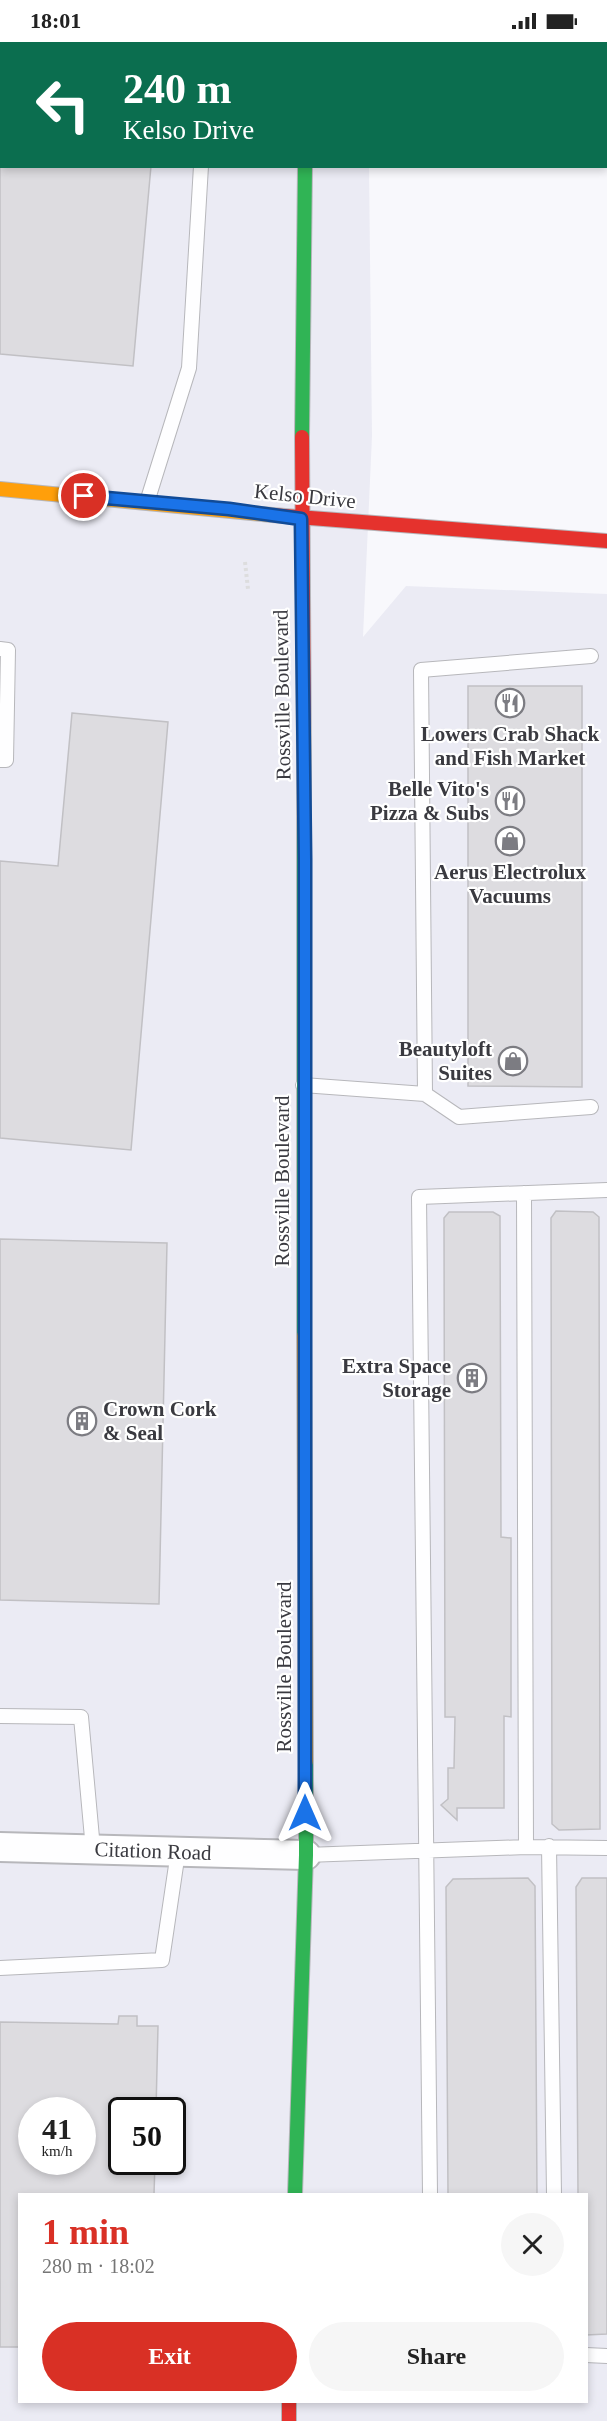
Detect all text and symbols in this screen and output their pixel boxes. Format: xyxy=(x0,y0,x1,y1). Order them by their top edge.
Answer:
text: 18:01 xyxy=(30,8,81,33)
icon: left xyxy=(24,66,102,144)
text: 240 m xyxy=(123,66,232,112)
text: Kelso Drive xyxy=(123,115,254,145)
pin xyxy=(58,470,109,521)
icon: arrive xyxy=(67,479,100,512)
street label: Kelso Drive xyxy=(253,479,357,513)
street label: Rossville Boulevard xyxy=(269,609,295,781)
restaurant icon: Lowers Crab Shack and Fish Market xyxy=(494,687,526,719)
place label: Lowers Crab Shack and Fish Market xyxy=(421,722,600,770)
place label: Belle Vito's Pizza & Subs xyxy=(370,777,489,825)
restaurant icon: Belle Vito's Pizza & Subs xyxy=(494,785,526,817)
shop icon: Aerus Electrolux Vacuums xyxy=(494,825,526,857)
place label: Aerus Electrolux Vacuums xyxy=(434,860,586,908)
place label: Beautyloft Suites xyxy=(399,1037,492,1085)
shop icon: Beautyloft Suites xyxy=(497,1045,529,1077)
street label: Rossville Boulevard xyxy=(270,1095,294,1266)
place label: Extra Space Storage xyxy=(342,1354,451,1402)
building icon: Extra Space Storage xyxy=(456,1362,488,1394)
place label: Crown Cork & Seal xyxy=(103,1397,217,1445)
building icon: Crown Cork & Seal xyxy=(66,1405,98,1437)
street label: Rossville Boulevard xyxy=(272,1581,296,1752)
position arrow xyxy=(273,1781,337,1845)
street label: Citation Road xyxy=(94,1837,213,1865)
speed limit sign: 50 xyxy=(108,2097,186,2175)
text: 41 xyxy=(42,2112,72,2145)
text: km/h xyxy=(42,2143,72,2159)
text: 1 min xyxy=(42,2212,129,2252)
button: close xyxy=(501,2213,564,2276)
text: 280 m · 18:02 xyxy=(42,2255,155,2277)
button: Exit xyxy=(42,2322,297,2391)
button: Share xyxy=(309,2322,564,2391)

